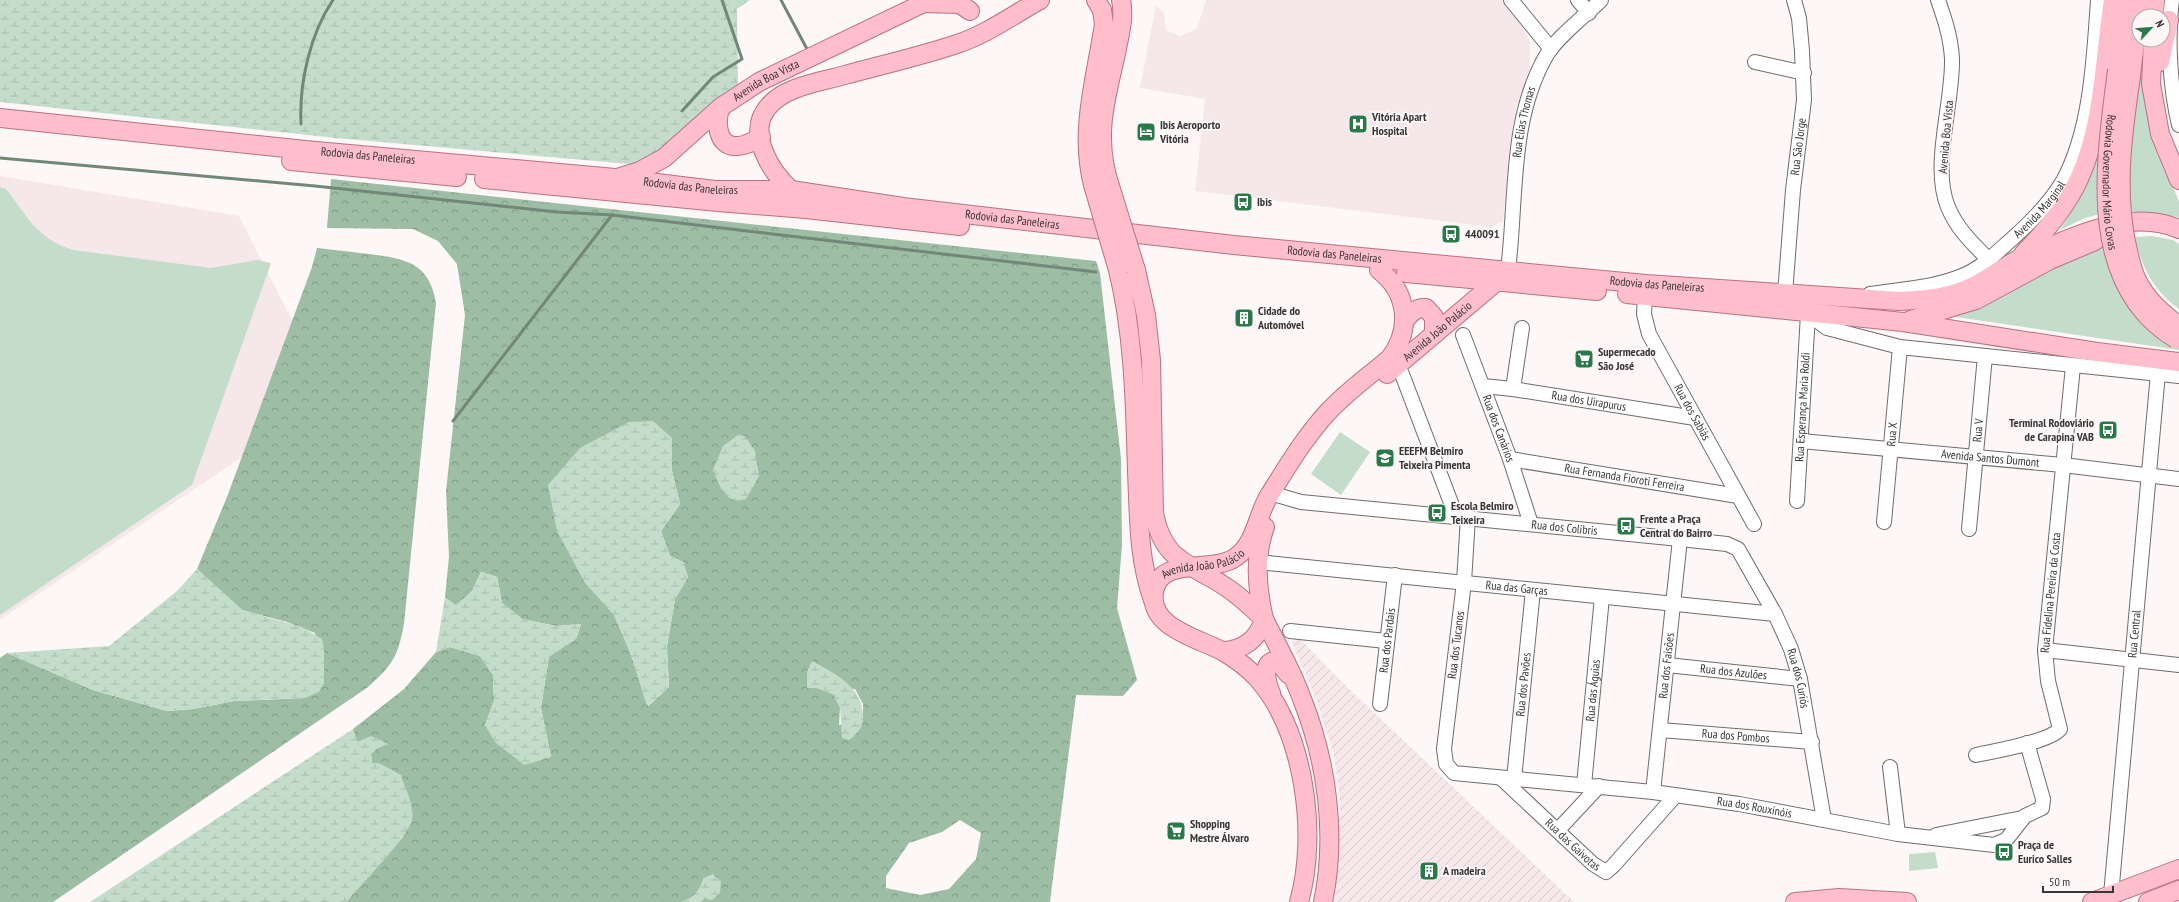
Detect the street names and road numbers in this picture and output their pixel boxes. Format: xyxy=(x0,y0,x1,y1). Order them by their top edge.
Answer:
street label: Avenida Boa Vista xyxy=(730,56,802,104)
street label: Rua Elias Thomas xyxy=(1509,84,1538,158)
street label: Avenida Boa Vista xyxy=(1935,99,1956,174)
street label: Rodovia Governador Mário Covas xyxy=(2100,114,2121,251)
street label: Rua São Jorge xyxy=(1787,117,1809,176)
street label: Rodovia das Paneleiras xyxy=(320,143,416,167)
street label: Rodovia das Paneleiras xyxy=(643,173,738,197)
street label: Avenida Marginal xyxy=(2010,178,2069,241)
street label: Rodovia das Paneleiras xyxy=(964,206,1060,232)
street label: Rodovia das Paneleiras xyxy=(1287,242,1382,266)
street label: Rodovia das Paneleiras xyxy=(1609,273,1705,295)
street label: Avenida João Palácio xyxy=(1400,298,1475,364)
street label: Rua Esperança Maria Roldi xyxy=(1791,352,1813,462)
street label: Rua dos Sabiás xyxy=(1671,381,1714,443)
street label: Rua dos Uirapurus xyxy=(1551,387,1627,414)
street label: Rua dos Canários xyxy=(1479,393,1518,464)
street label: Rua V xyxy=(1969,417,1986,443)
street label: Rua X xyxy=(1883,422,1900,447)
street label: Avenida Santos Dumont xyxy=(1940,446,2041,470)
street label: Rua Fernanda Fioroti Ferreira xyxy=(1563,460,1686,494)
street label: Rua dos Colibris xyxy=(1531,517,1598,538)
street label: Rua Fidelina Pereira da Costa xyxy=(2037,532,2064,653)
street label: Avenida João Palácio xyxy=(1158,545,1248,582)
street label: Rua das Garças xyxy=(1485,577,1548,598)
street label: Rua dos Pardais xyxy=(1376,607,1398,674)
street label: Rua Central xyxy=(2124,609,2144,659)
street label: Rua dos Tucanos xyxy=(1444,610,1467,680)
street label: Rua dos Faisões xyxy=(1655,632,1677,699)
street label: Rua dos Curiós xyxy=(1784,646,1813,709)
street label: Rua dos Pavões xyxy=(1512,652,1534,717)
street label: Rua das Águias xyxy=(1582,659,1603,722)
street label: Rua dos Azulões xyxy=(1700,661,1768,682)
street label: Rua dos Pombos xyxy=(1701,725,1770,746)
street label: Rua dos Rouxinóis xyxy=(1716,793,1793,821)
street label: Rua das Gaivotas xyxy=(1542,815,1603,874)

